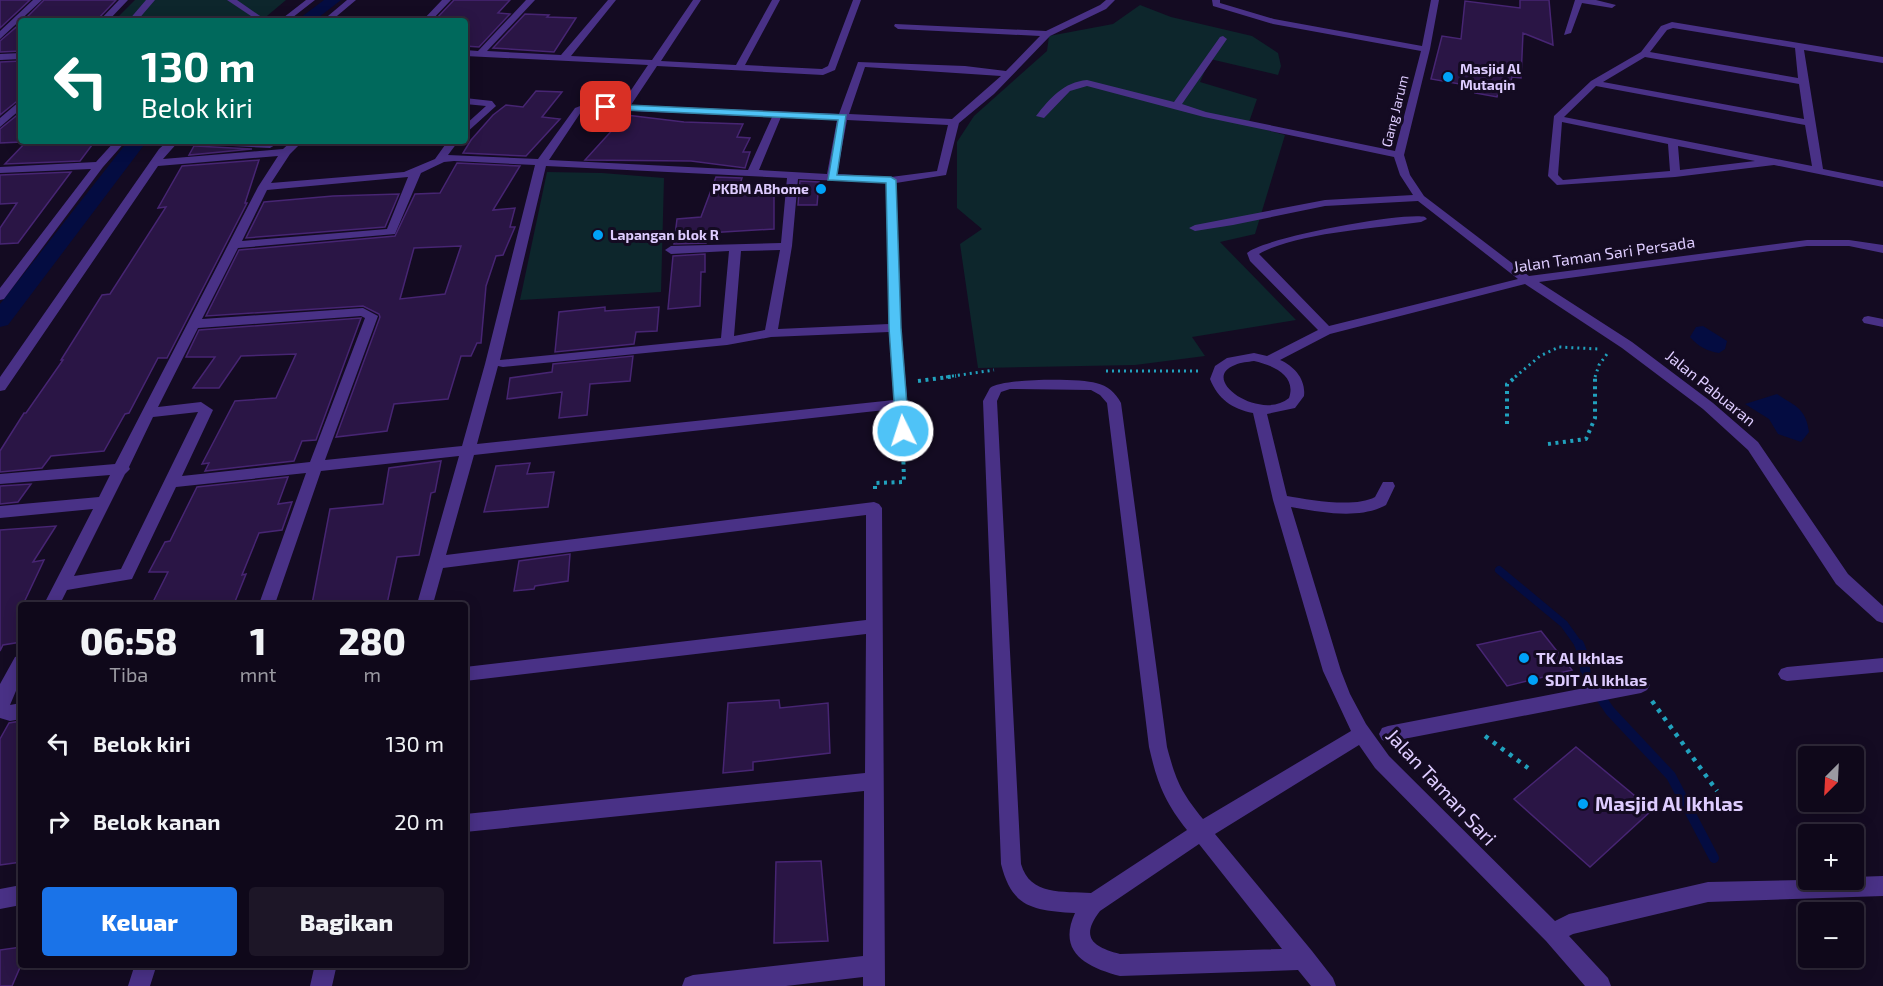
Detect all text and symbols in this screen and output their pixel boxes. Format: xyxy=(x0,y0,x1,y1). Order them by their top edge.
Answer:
text: 130 m xyxy=(141,40,256,90)
icon: left xyxy=(42,42,120,120)
place label: Masjid Al Mutaqin xyxy=(1460,60,1521,93)
marker: Masjid Al Mutaqin xyxy=(1441,70,1455,84)
street label: Gang Jarum xyxy=(1377,73,1412,149)
pin xyxy=(580,81,631,132)
icon: arrive xyxy=(589,90,622,123)
text: Belok kiri xyxy=(141,91,253,123)
place label: PKBM ABhome xyxy=(712,180,809,197)
marker: PKBM ABhome xyxy=(814,182,828,196)
place label: Lapangan blok R xyxy=(610,226,719,243)
marker: Lapangan blok R xyxy=(591,228,605,242)
street label: Jalan Taman Sari Persada xyxy=(1512,231,1696,276)
street label: Jalan Pabuaran xyxy=(1662,346,1760,430)
position arrow xyxy=(871,399,935,463)
text: 06:58 xyxy=(80,619,178,662)
text: 1 xyxy=(250,619,266,662)
text: 280 xyxy=(339,619,406,662)
place label: TK Al Ikhlas xyxy=(1536,648,1624,667)
marker: TK Al Ikhlas xyxy=(1517,651,1531,665)
text: Tiba xyxy=(109,662,148,686)
text: mnt xyxy=(240,662,276,686)
text: m xyxy=(363,662,381,686)
place label: SDIT Al Ikhlas xyxy=(1545,670,1647,689)
marker: SDIT Al Ikhlas xyxy=(1526,673,1540,687)
street label: Jalan Taman Sari xyxy=(1382,723,1502,850)
icon: left xyxy=(42,727,75,760)
text: Belok kiri xyxy=(93,730,190,756)
text: 130 m xyxy=(386,730,444,756)
north arrow xyxy=(1798,746,1864,812)
map controls xyxy=(1798,746,1864,968)
place label: Masjid Al Ikhlas xyxy=(1595,791,1743,815)
marker: Masjid Al Ikhlas xyxy=(1576,797,1590,811)
icon: right xyxy=(42,805,75,838)
text: Belok kanan xyxy=(93,808,220,834)
text: 20 m xyxy=(394,808,444,834)
button: + xyxy=(1798,824,1864,890)
button: Keluar xyxy=(42,887,237,956)
button: Bagikan xyxy=(249,887,444,956)
button: − xyxy=(1798,902,1864,968)

